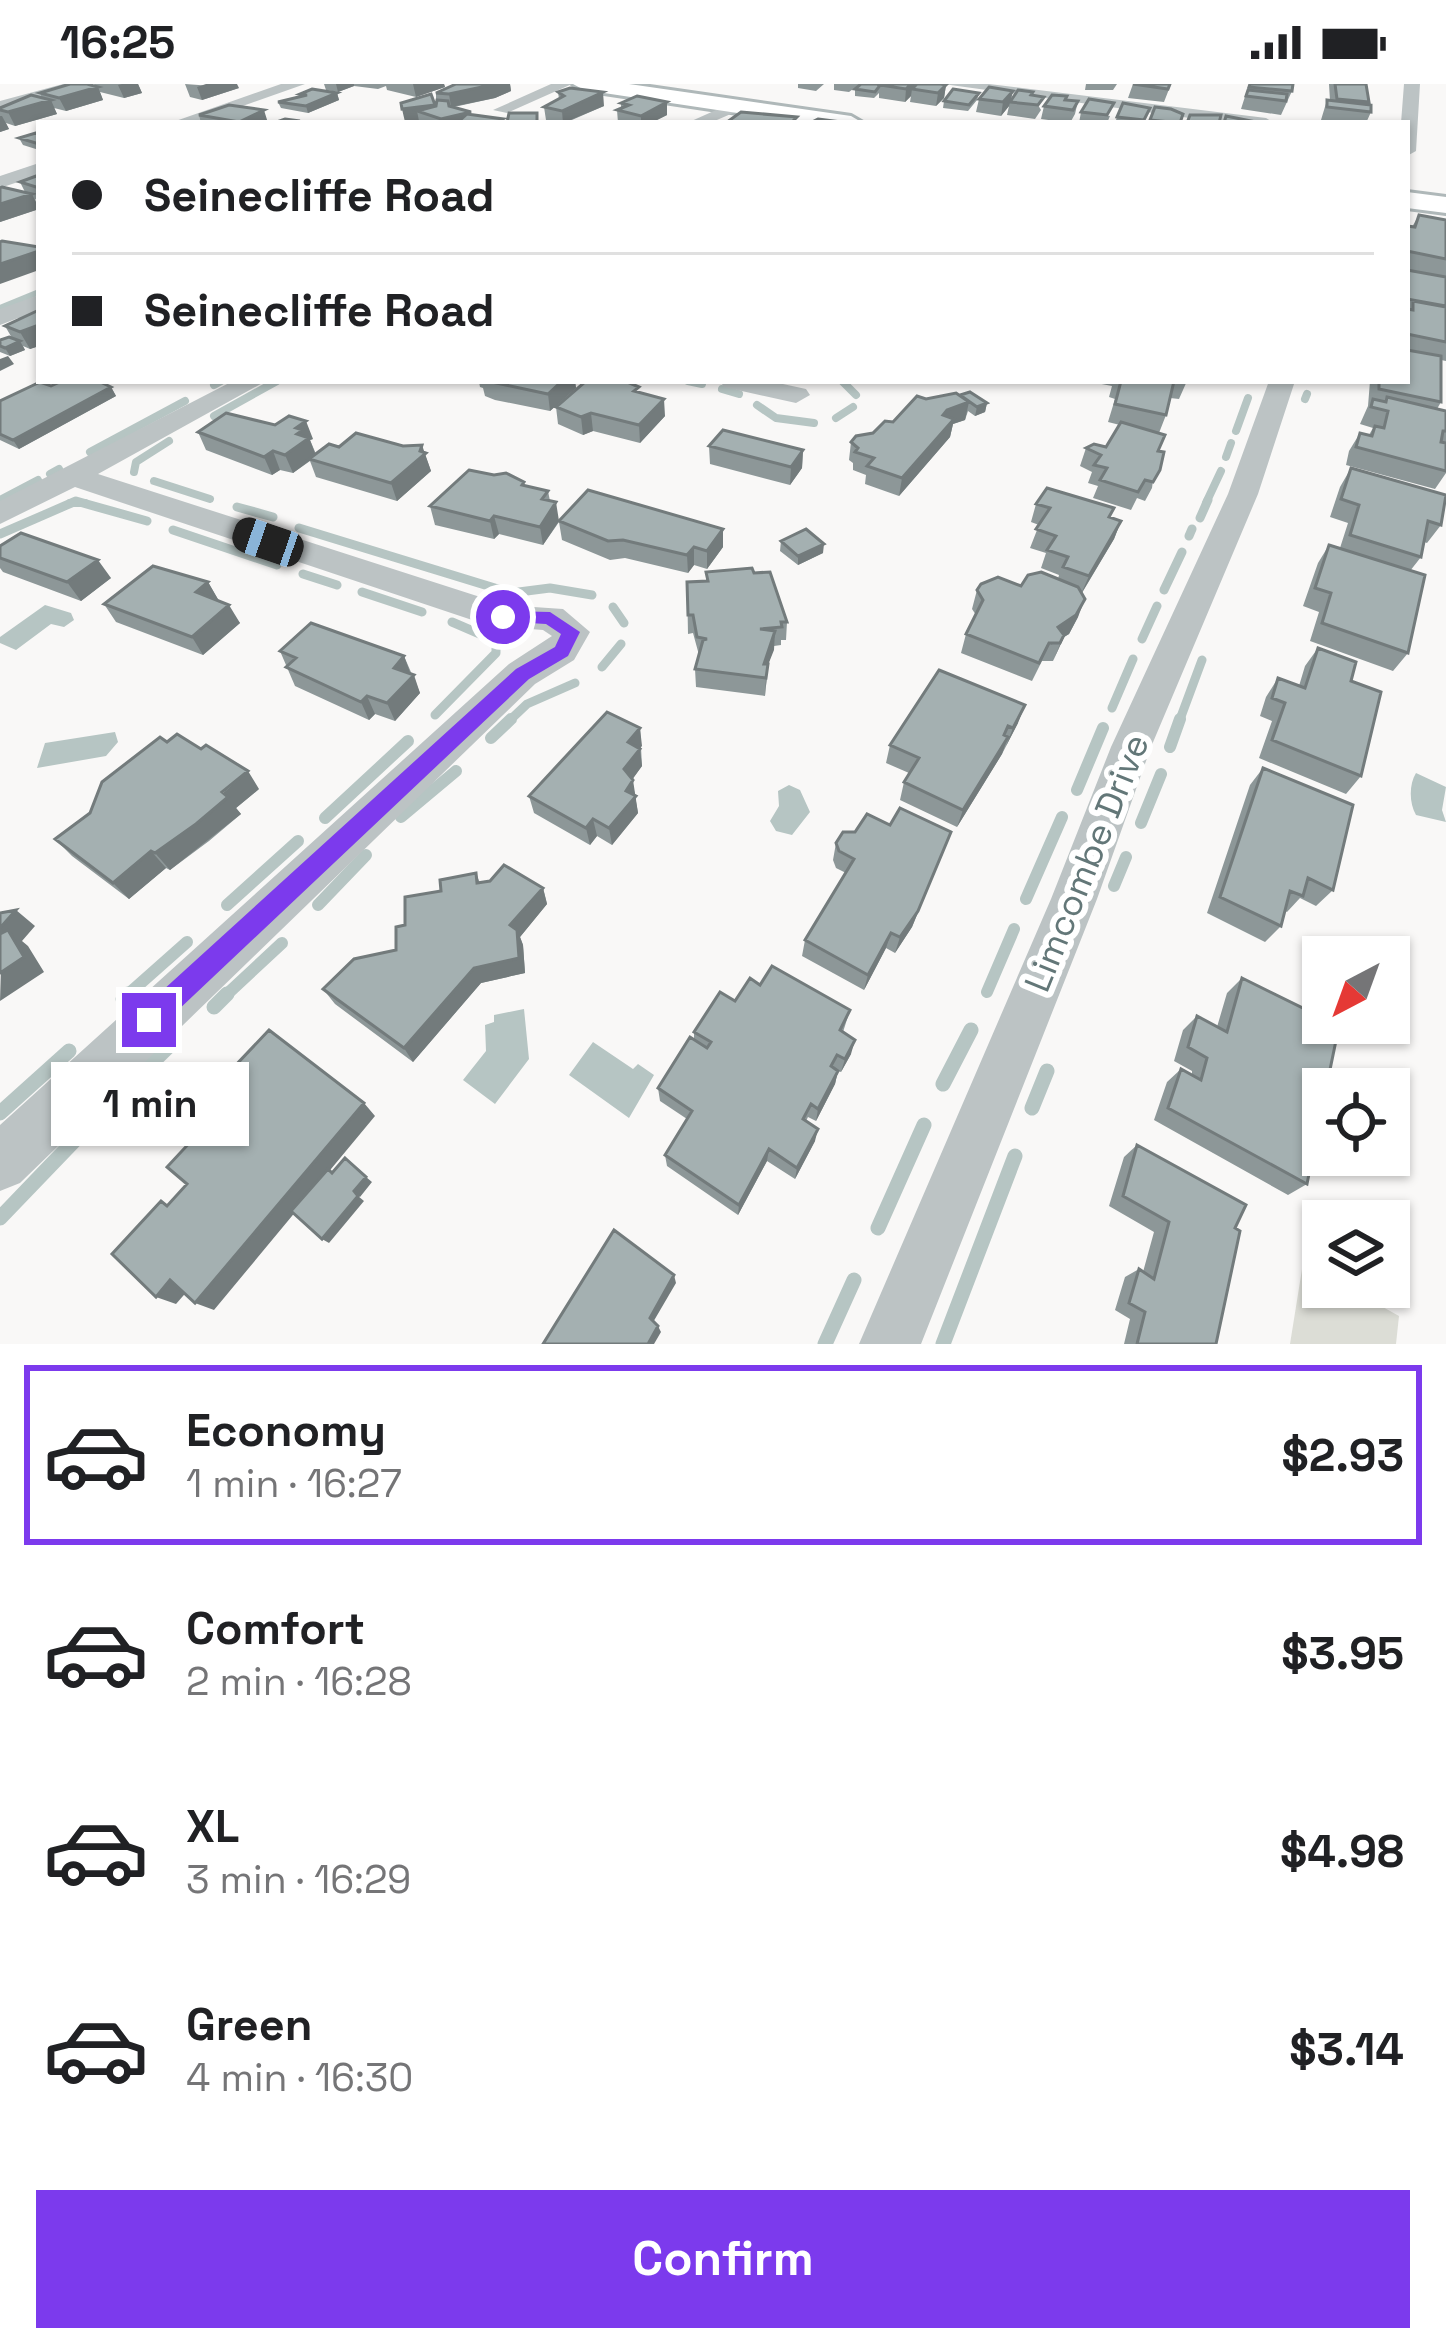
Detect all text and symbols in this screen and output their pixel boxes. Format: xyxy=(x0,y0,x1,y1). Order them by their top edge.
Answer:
text: 16:25 xyxy=(60,14,175,71)
text: Seinecliffe Road xyxy=(144,167,494,224)
text: Seinecliffe Road xyxy=(144,282,494,339)
car xyxy=(228,513,308,571)
route start xyxy=(476,590,530,644)
street label: Limcombe Drive xyxy=(1014,727,1160,999)
north arrow xyxy=(1302,936,1410,1044)
map controls xyxy=(1302,936,1410,1308)
route end xyxy=(122,993,176,1047)
callout: 1 min xyxy=(50,1062,248,1146)
button: locate xyxy=(1302,1068,1410,1176)
text: 1 min xyxy=(102,1079,198,1128)
button: layers xyxy=(1302,1200,1410,1308)
icon: car xyxy=(42,1401,150,1509)
text: Economy xyxy=(186,1402,386,1459)
text: $2.93 xyxy=(1282,1427,1404,1484)
text: 1 min · 16:27 xyxy=(186,1459,402,1508)
icon: car xyxy=(42,1599,150,1707)
text: Comfort xyxy=(186,1600,365,1657)
text: $3.95 xyxy=(1281,1625,1404,1682)
text: 2 min · 16:28 xyxy=(186,1657,412,1706)
icon: car xyxy=(42,1797,150,1905)
text: XL xyxy=(186,1798,239,1855)
text: $4.98 xyxy=(1280,1823,1404,1880)
text: 3 min · 16:29 xyxy=(186,1855,411,1904)
icon: car xyxy=(42,1995,150,2103)
text: Green xyxy=(186,1996,312,2053)
text: $3.14 xyxy=(1289,2021,1404,2078)
text: 4 min · 16:30 xyxy=(186,2053,413,2102)
button: Confirm xyxy=(36,2190,1410,2328)

